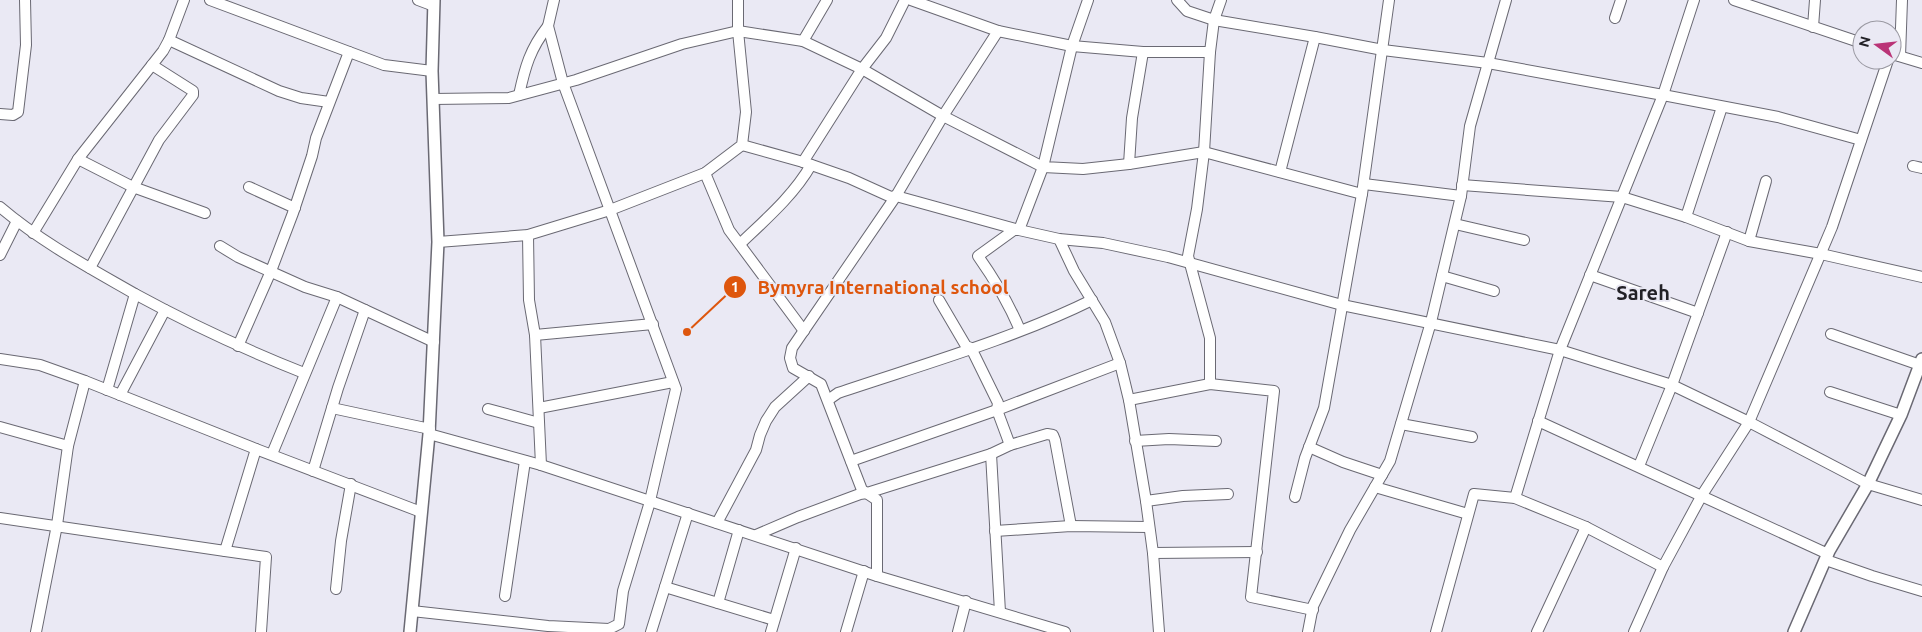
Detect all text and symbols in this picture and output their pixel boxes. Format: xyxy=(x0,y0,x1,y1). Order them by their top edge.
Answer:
north arrow xyxy=(1852,20,1902,70)
text: N xyxy=(1855,35,1874,49)
callout: Bymyra International school xyxy=(723,270,1019,304)
text: Bymyra International school xyxy=(757,276,1009,298)
text: 1 xyxy=(731,278,739,295)
district label: Sareh xyxy=(1616,281,1670,304)

